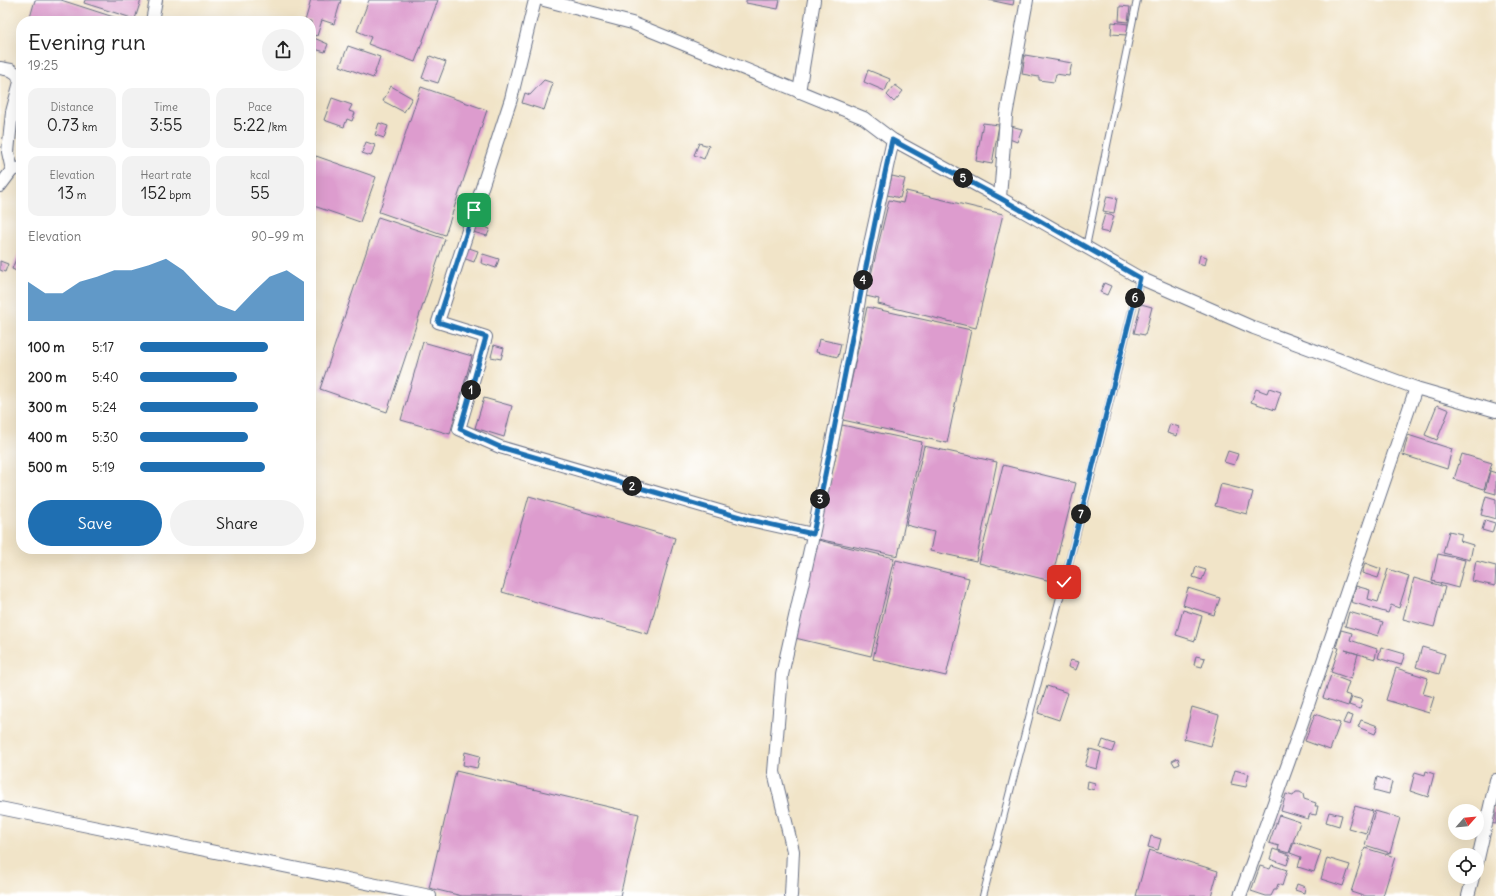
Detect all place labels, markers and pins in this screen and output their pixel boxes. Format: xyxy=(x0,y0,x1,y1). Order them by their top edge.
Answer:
pin: 5 xyxy=(953,168,973,188)
pin xyxy=(457,193,491,227)
pin: 4 xyxy=(853,270,873,290)
pin: 6 xyxy=(1125,288,1145,308)
pin: 1 xyxy=(461,380,481,400)
pin: 2 xyxy=(622,476,642,496)
pin: 3 xyxy=(810,489,830,509)
pin: 7 xyxy=(1071,504,1091,524)
pin xyxy=(1047,565,1081,599)

